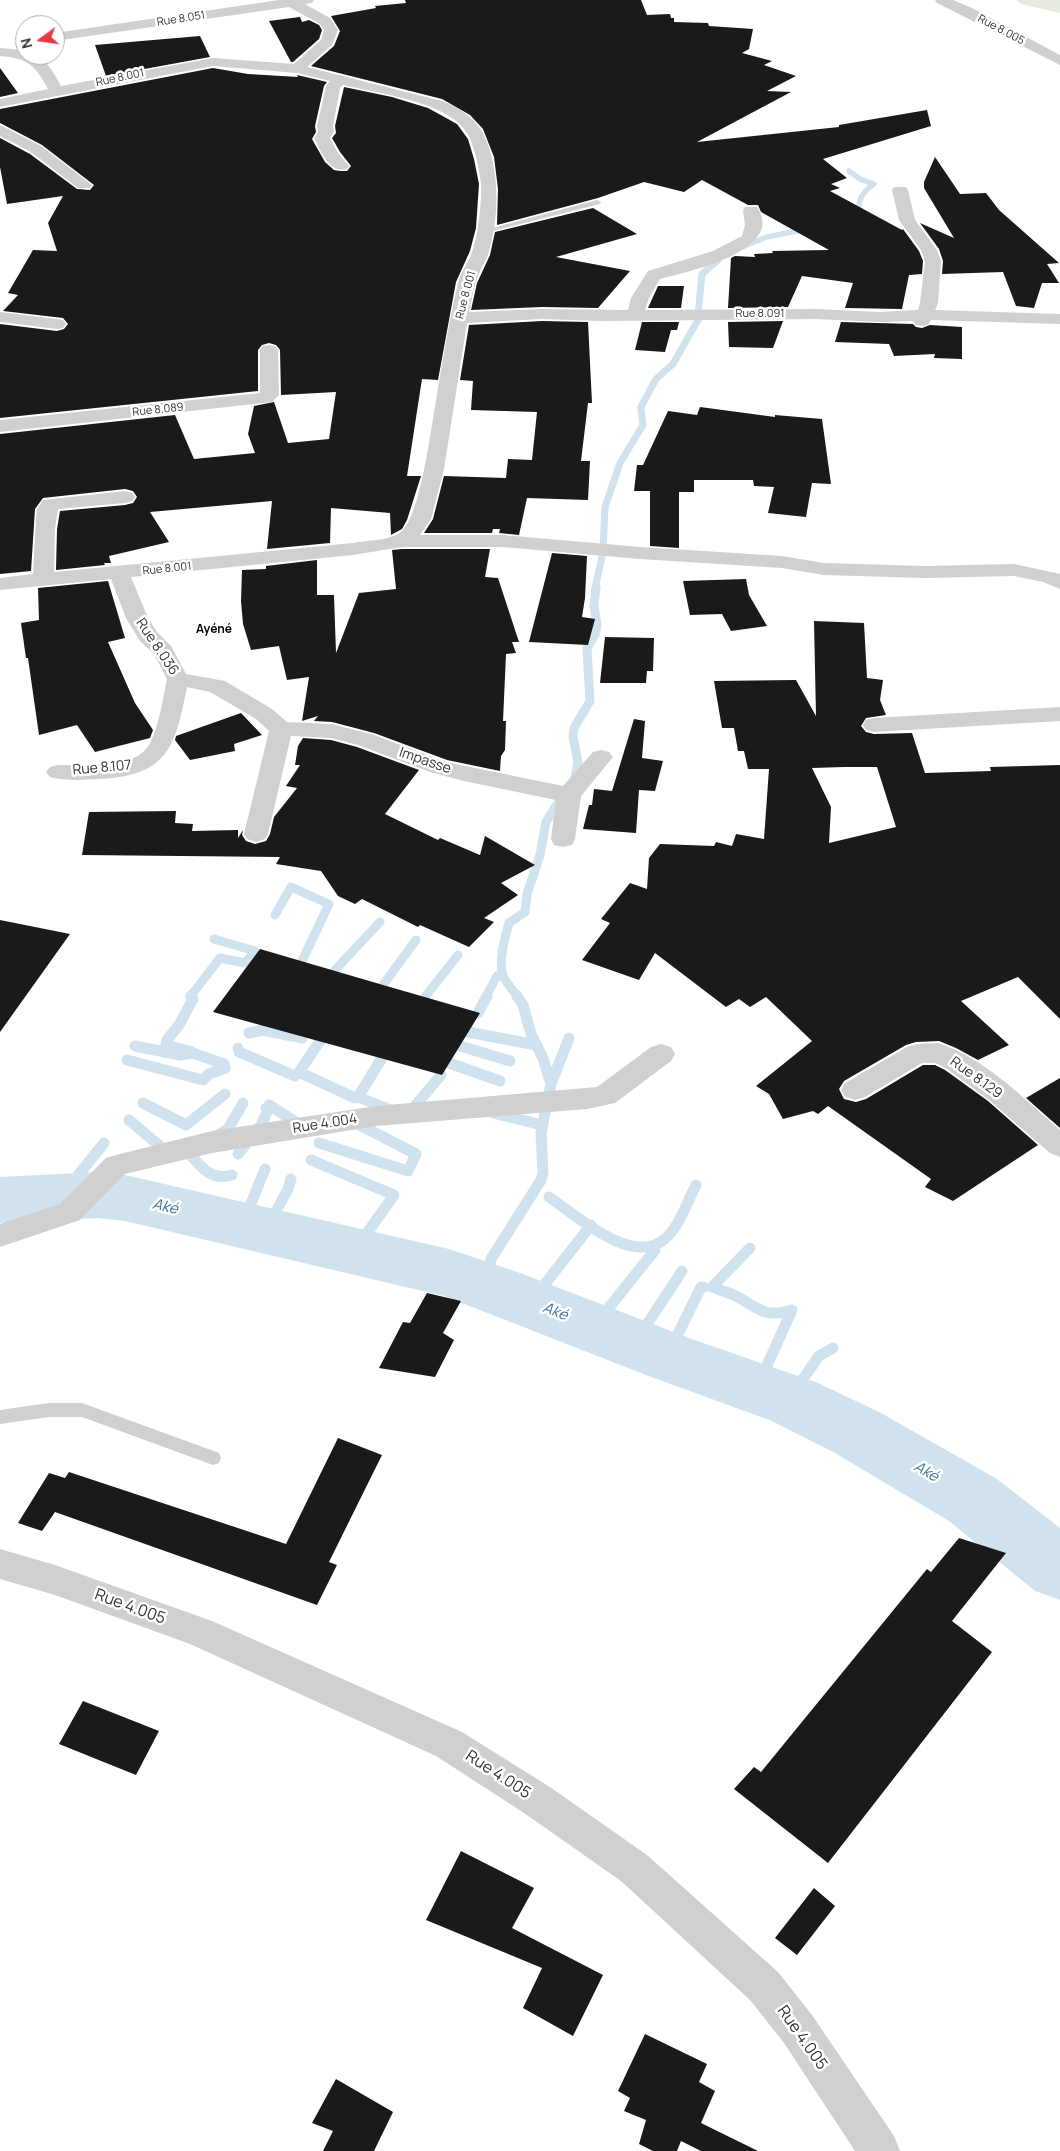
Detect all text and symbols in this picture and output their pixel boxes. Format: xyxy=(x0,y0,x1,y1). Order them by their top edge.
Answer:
street label: Rue 8.051 xyxy=(156,9,206,29)
street label: Rue 8.005 xyxy=(975,12,1027,48)
north arrow xyxy=(15,15,65,65)
text: N xyxy=(15,36,36,51)
street label: Rue 8.001 xyxy=(95,66,145,90)
street label: Rue 8.001 xyxy=(453,270,479,320)
street label: Rue 8.091 xyxy=(735,307,785,321)
street label: Rue 8.089 xyxy=(132,401,184,419)
street label: Rue 8.001 xyxy=(142,560,192,578)
street label: Rue 8.036 xyxy=(132,615,182,679)
district label: Ayéné xyxy=(196,623,232,637)
street label: Impasse xyxy=(397,744,453,778)
street label: Rue 8.107 xyxy=(72,757,132,779)
street label: Rue 8.129 xyxy=(947,1053,1005,1103)
street label: Rue 4.004 xyxy=(292,1111,358,1137)
water label: Aké xyxy=(151,1195,179,1219)
water label: Aké xyxy=(540,1299,570,1325)
water label: Aké xyxy=(910,1458,942,1486)
street label: Rue 4.005 xyxy=(92,1585,168,1629)
street label: Rue 4.005 xyxy=(462,1747,534,1803)
street label: Rue 4.005 xyxy=(773,2002,831,2074)

